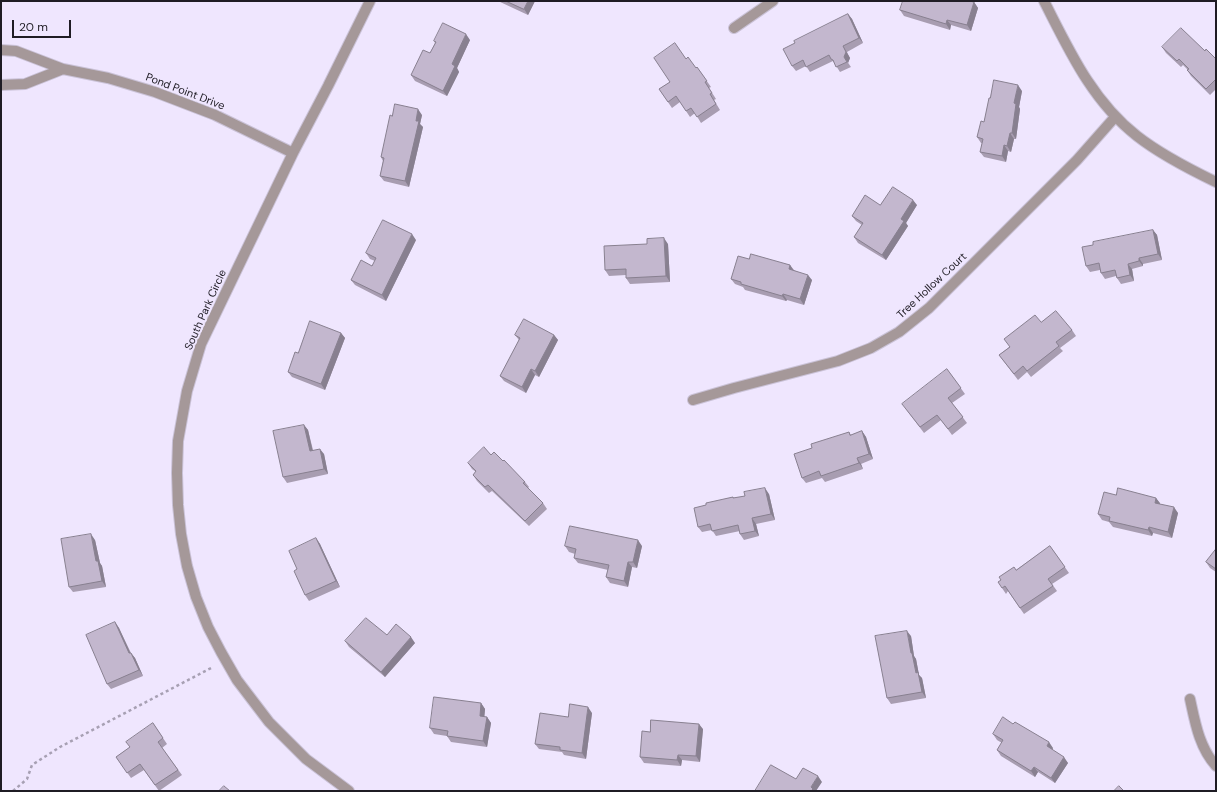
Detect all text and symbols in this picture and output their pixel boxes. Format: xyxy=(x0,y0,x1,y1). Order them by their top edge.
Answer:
scale bar xyxy=(14,12,73,38)
text: 20 m xyxy=(19,19,48,35)
street label: Pond Point Drive xyxy=(144,71,226,113)
street label: Tree Hollow Court xyxy=(894,250,970,322)
street label: South Park Circle xyxy=(182,268,230,352)

